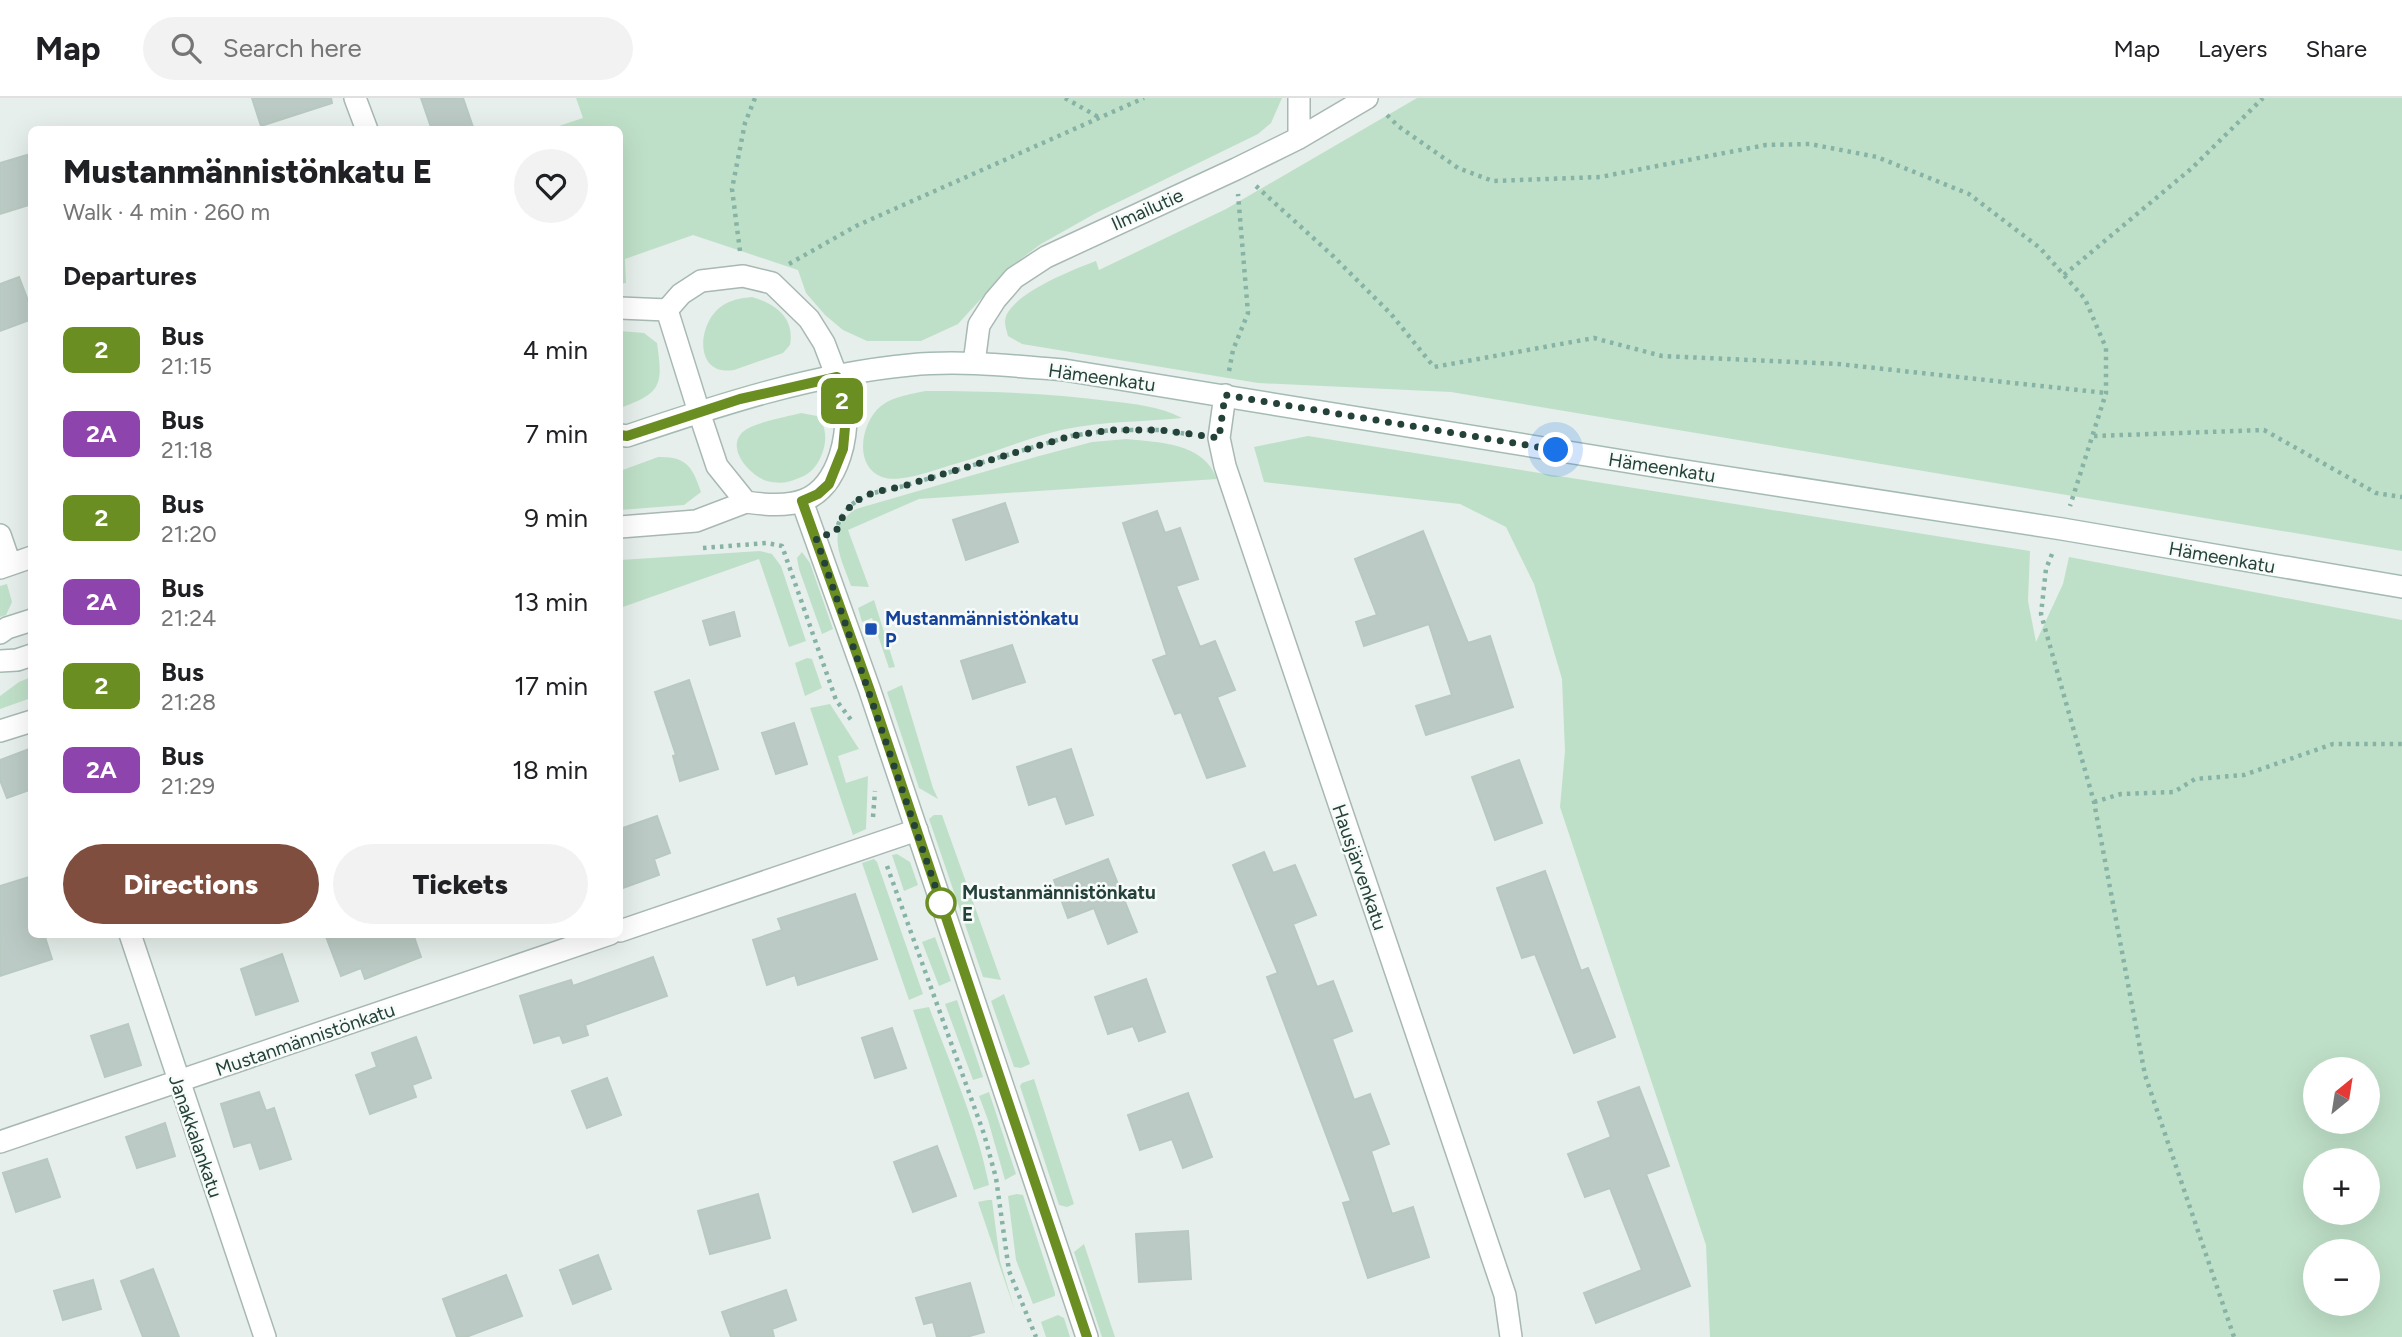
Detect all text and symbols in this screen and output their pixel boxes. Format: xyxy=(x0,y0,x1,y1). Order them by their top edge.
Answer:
search box xyxy=(143,17,633,80)
text: Map xyxy=(35,29,101,68)
icon: search xyxy=(167,29,205,67)
text: Search here xyxy=(223,32,362,64)
text: Map xyxy=(2113,34,2160,63)
text: Layers xyxy=(2198,34,2267,63)
text: Share xyxy=(2305,34,2367,63)
button: heart xyxy=(514,149,588,223)
text: Mustanmännistönkatu E xyxy=(63,152,432,191)
street label: Ilmailutie xyxy=(1108,183,1187,235)
text: Walk · 4 min · 260 m xyxy=(63,198,270,226)
text: Departures xyxy=(63,260,197,292)
text: Bus xyxy=(161,320,204,352)
text: 4 min xyxy=(523,334,588,366)
text: 2 xyxy=(95,335,108,364)
text: 21:15 xyxy=(161,352,212,380)
street label: Hämeenkatu xyxy=(1047,359,1157,396)
line badge: 2 xyxy=(819,378,865,424)
text: 2 xyxy=(835,386,849,415)
text: Bus xyxy=(161,404,204,436)
text: 7 min xyxy=(525,418,588,450)
text: 2A xyxy=(86,419,117,448)
your location xyxy=(1538,432,1573,467)
text: 21:18 xyxy=(161,436,213,464)
street label: Hämeenkatu xyxy=(1607,448,1717,487)
text: Bus xyxy=(161,488,204,520)
text: 9 min xyxy=(524,502,588,534)
text: 2 xyxy=(95,503,108,532)
text: 21:20 xyxy=(161,520,217,548)
street label: Hämeenkatu xyxy=(2167,537,2277,578)
text: Bus xyxy=(161,572,204,604)
text: 13 min xyxy=(514,586,588,618)
text: 2A xyxy=(86,587,117,616)
text: 21:24 xyxy=(161,604,216,632)
place label: Mustanmännistönkatu P xyxy=(885,607,1079,652)
marker: Mustanmännistönkatu P xyxy=(863,621,879,637)
text: Bus xyxy=(161,656,204,688)
text: 17 min xyxy=(514,670,588,702)
text: 2 xyxy=(95,671,108,700)
text: 21:28 xyxy=(161,688,216,716)
text: Bus xyxy=(161,740,204,772)
text: 18 min xyxy=(512,754,588,786)
text: 2A xyxy=(86,755,117,784)
text: 21:29 xyxy=(161,772,215,800)
street label: Hausjärvenkatu xyxy=(1327,801,1392,933)
button: Directions xyxy=(63,844,319,924)
button: Tickets xyxy=(333,844,588,924)
place label: Mustanmännistönkatu E xyxy=(962,881,1156,926)
marker: Mustanmännistönkatu E xyxy=(926,888,956,918)
street label: Mustanmännistönkatu xyxy=(212,998,398,1081)
north arrow xyxy=(2303,1057,2380,1134)
map controls xyxy=(2303,1057,2380,1316)
street label: Janakkalankatu xyxy=(164,1072,227,1201)
button: + xyxy=(2303,1148,2380,1225)
button: − xyxy=(2303,1239,2380,1316)

